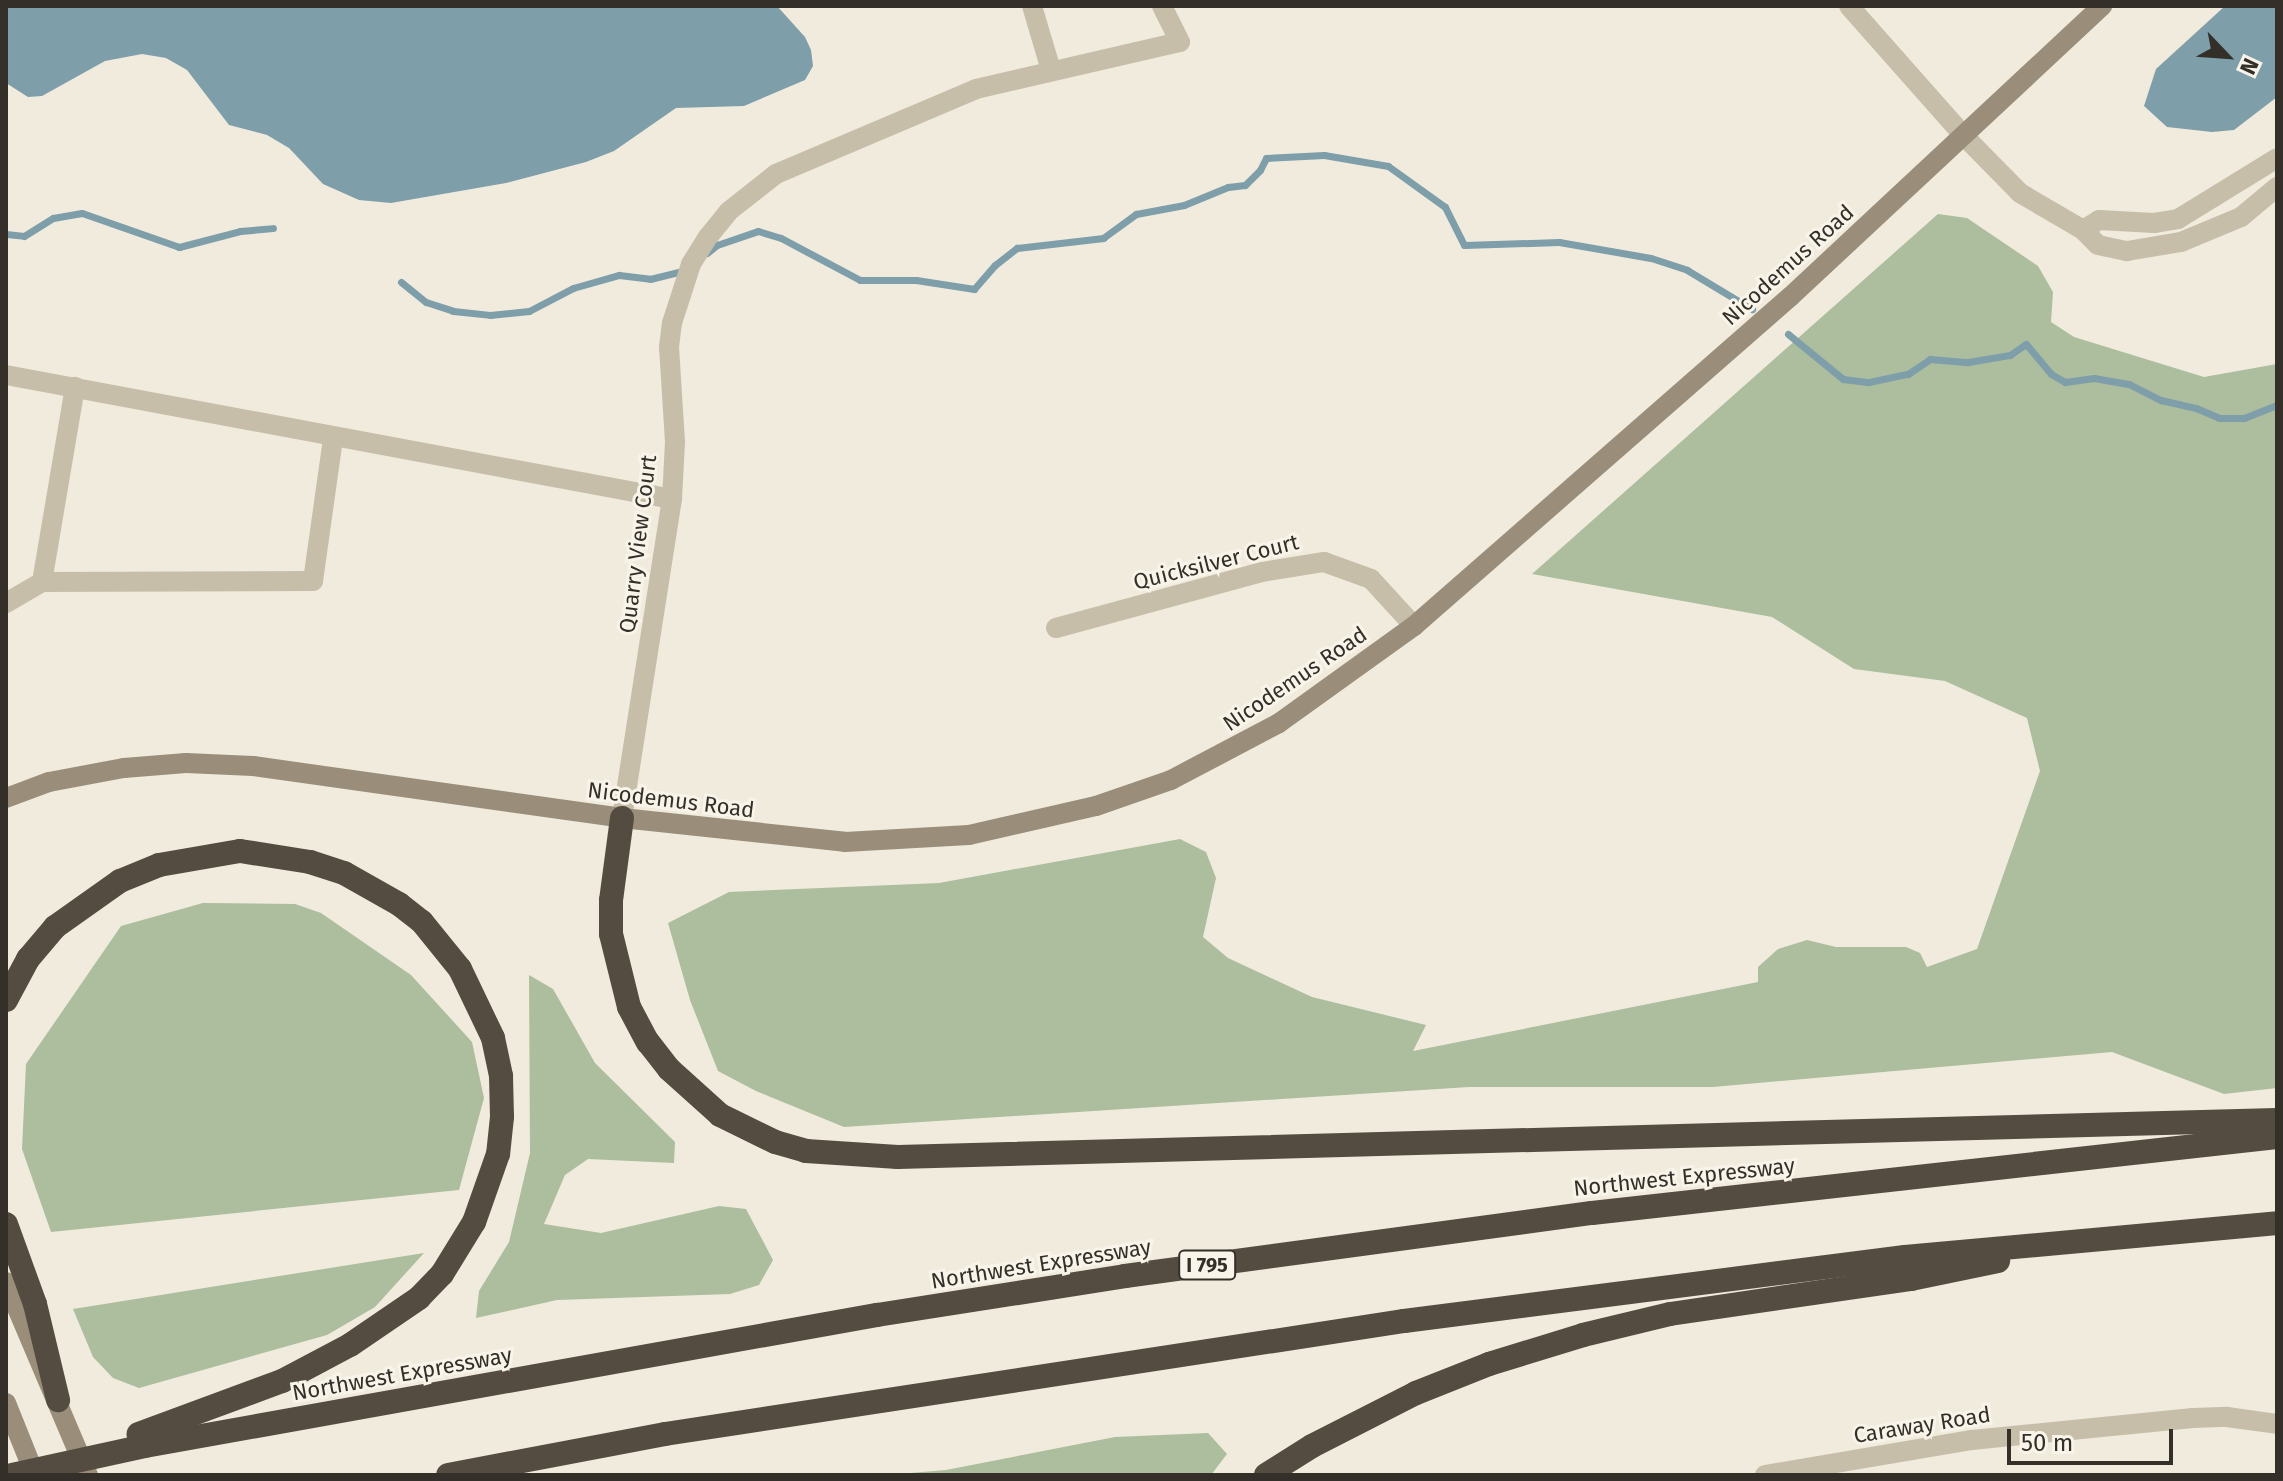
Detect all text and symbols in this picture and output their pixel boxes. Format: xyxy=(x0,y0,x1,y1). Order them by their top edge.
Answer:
north arrow xyxy=(2187,16,2267,96)
text: N xyxy=(2234,54,2265,79)
street label: Nicodemus Road xyxy=(1717,199,1859,331)
street label: Quarry View Court xyxy=(614,453,662,635)
street label: Quicksilver Court xyxy=(1131,529,1301,595)
street label: Nicodemus Road xyxy=(1218,621,1372,737)
street label: Nicodemus Road xyxy=(586,777,756,823)
street label: Northwest Expressway xyxy=(1572,1152,1796,1202)
street label: Northwest Expressway xyxy=(929,1234,1153,1294)
road number: I 795 xyxy=(1177,1249,1237,1281)
street label: Northwest Expressway xyxy=(290,1342,514,1406)
street label: Caraway Road xyxy=(1852,1401,1992,1449)
scale bar xyxy=(2011,1413,2177,1463)
text: 50 m xyxy=(2021,1429,2073,1457)

